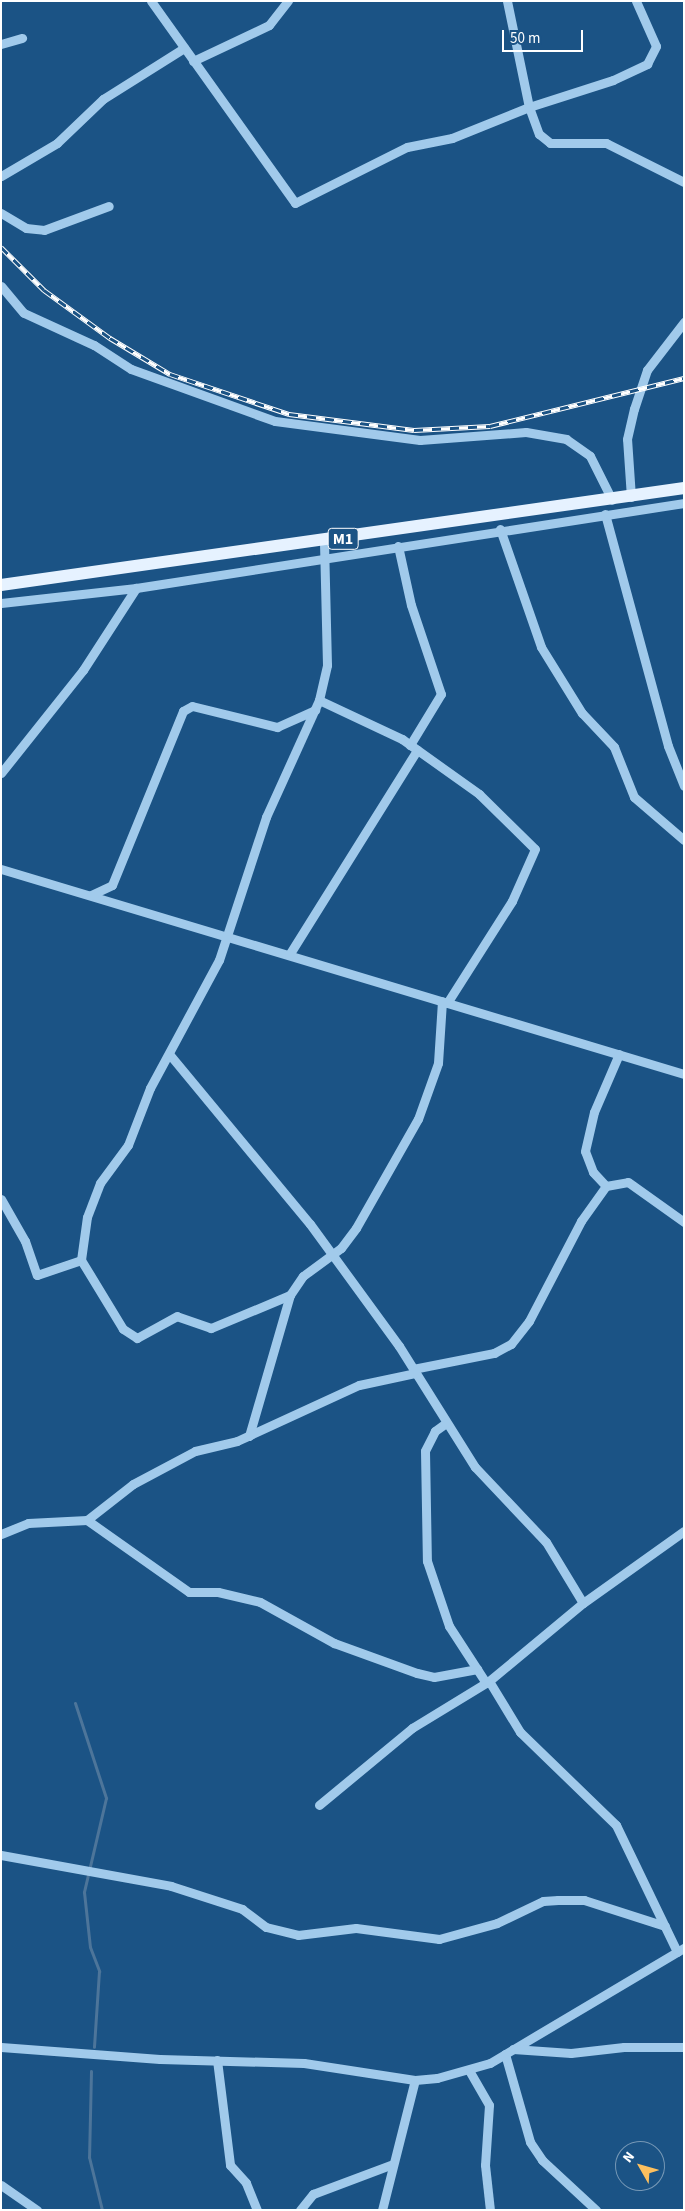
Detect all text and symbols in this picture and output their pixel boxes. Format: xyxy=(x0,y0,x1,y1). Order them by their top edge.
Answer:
scale bar xyxy=(505,20,586,52)
text: 50 m xyxy=(510,28,540,49)
road number: M1 xyxy=(327,526,359,552)
north arrow xyxy=(615,2141,665,2191)
text: N xyxy=(618,2148,640,2167)

